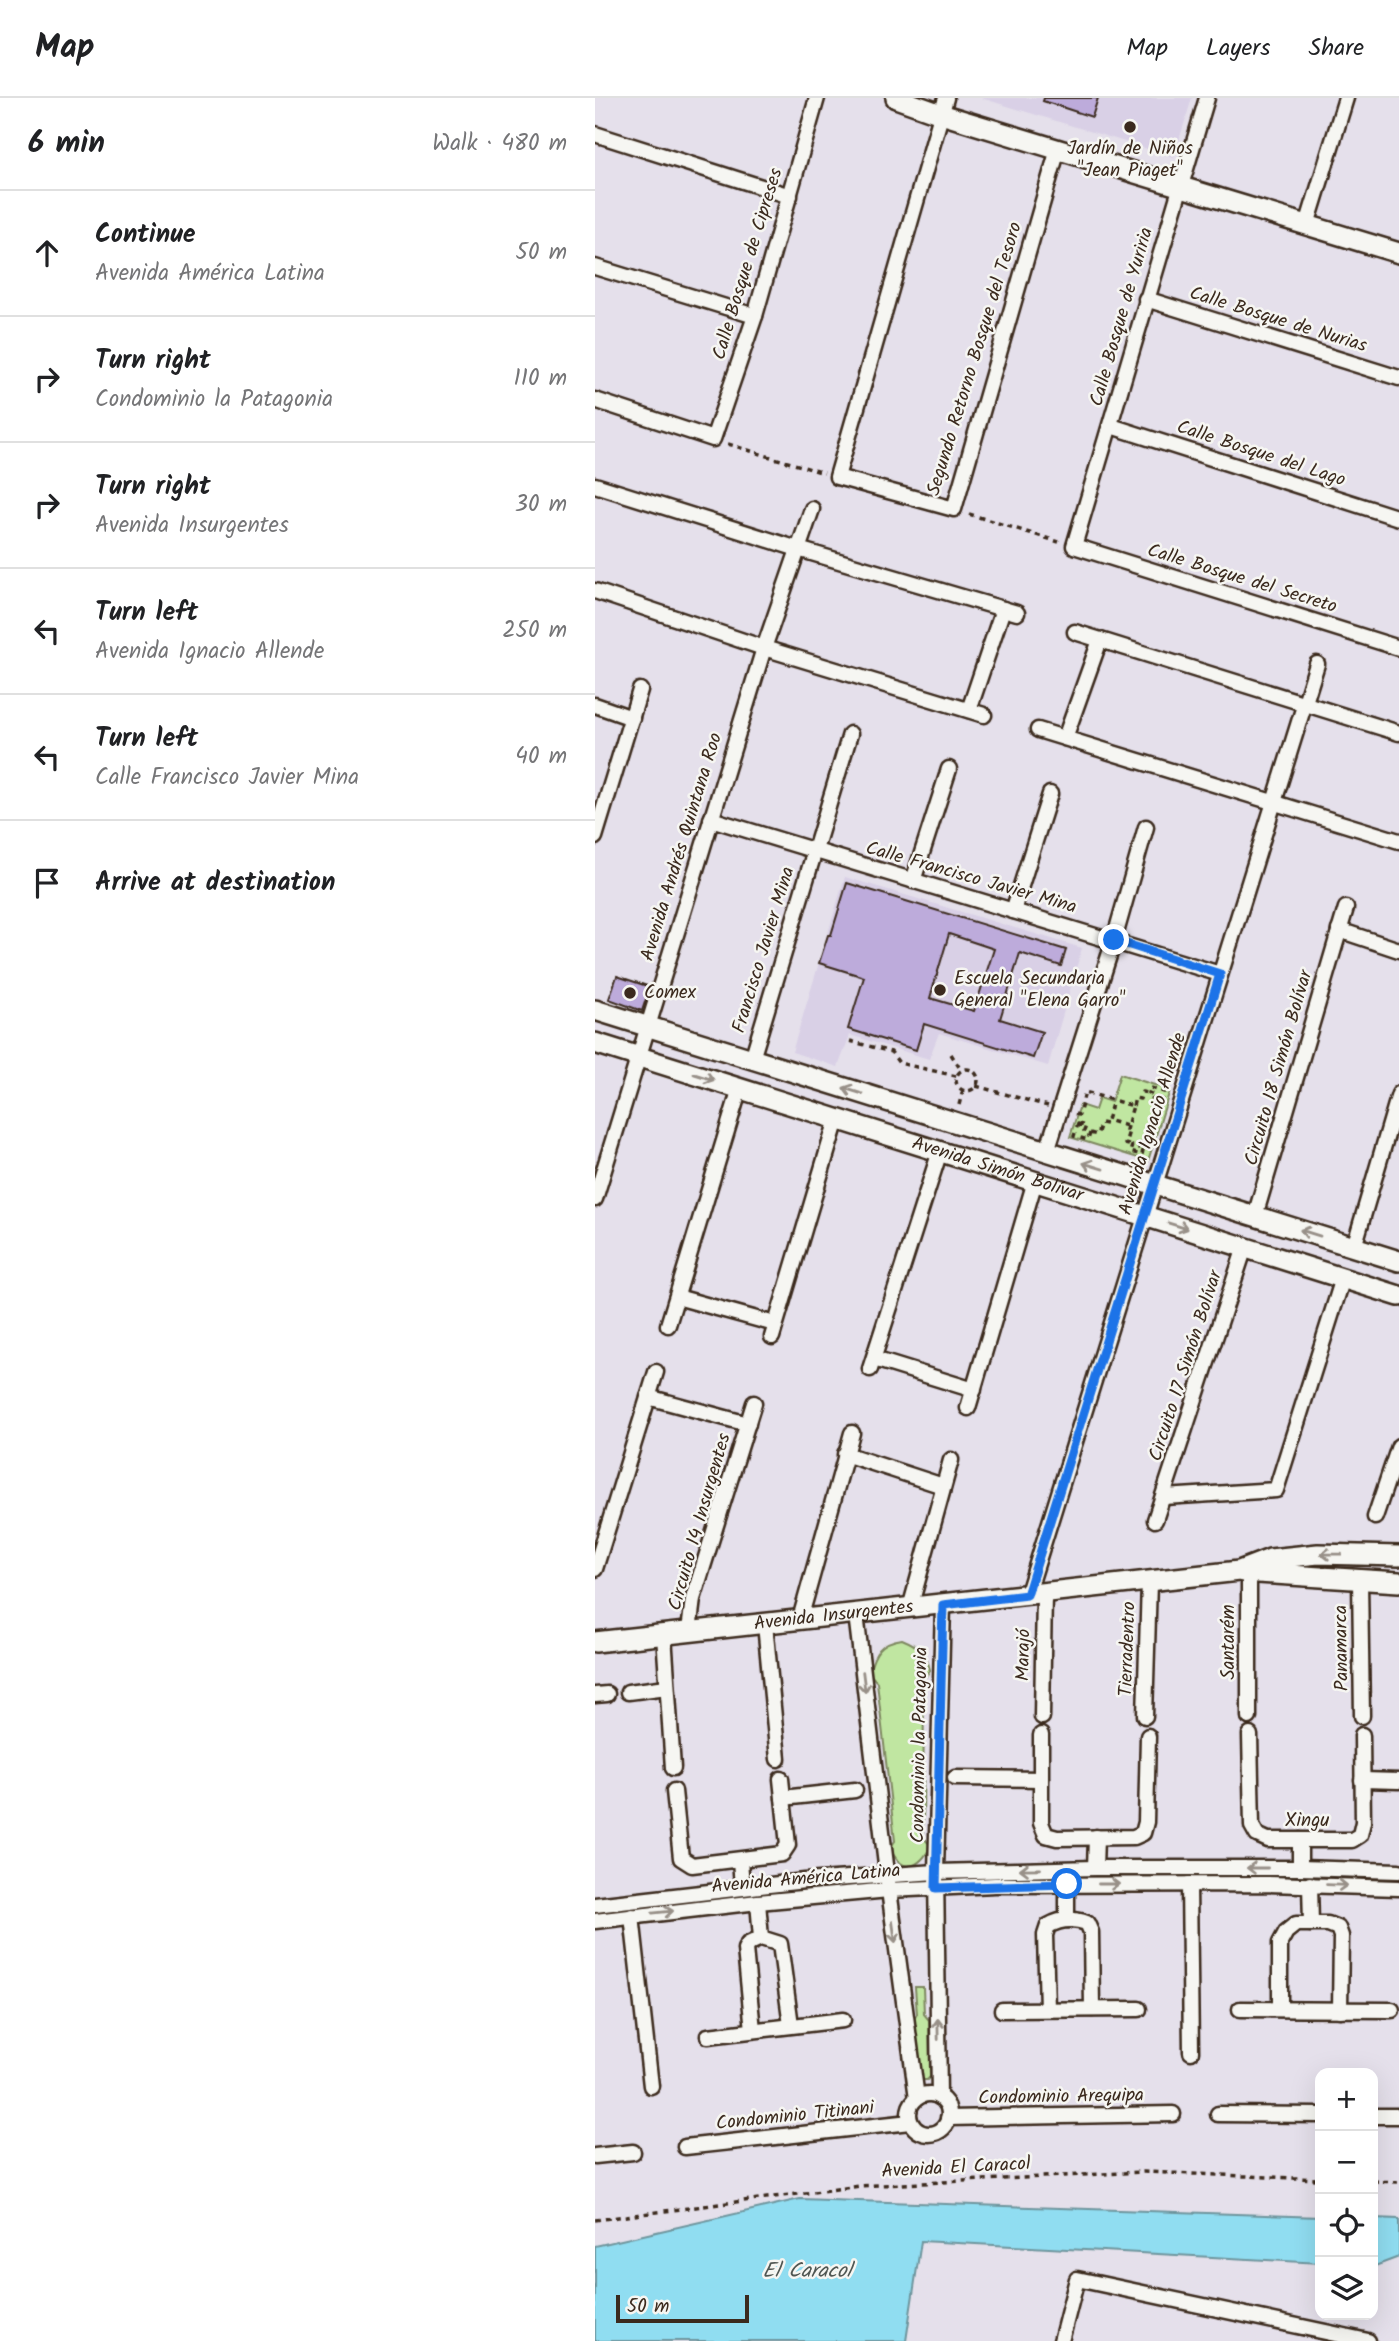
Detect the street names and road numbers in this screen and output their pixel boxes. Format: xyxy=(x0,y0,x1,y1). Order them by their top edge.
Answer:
street label: Calle Bosque de Cipreses xyxy=(705,164,791,364)
street label: Segundo Retorno Bosque del Tesoro xyxy=(919,219,1031,499)
street label: Calle Bosque de Yuriria xyxy=(1082,224,1162,410)
street label: Calle Bosque de Nurias xyxy=(1185,279,1371,361)
street label: Calle Bosque del Lago xyxy=(1173,413,1349,495)
street label: Calle Bosque del Secreto xyxy=(1143,536,1341,622)
street label: Avenida Andrés Quintana Roo xyxy=(633,729,731,965)
street label: Calle Francisco Javier Mina xyxy=(862,834,1080,922)
street label: Francisco Javier Mina xyxy=(724,863,804,1037)
street label: Circuito 18 Simón Bolívar xyxy=(1237,965,1322,1169)
street label: Avenida Ignacio Allende xyxy=(1111,1029,1195,1219)
street label: Avenida Simón Bolívar xyxy=(908,1129,1089,1211)
street label: Circuito 17 Simón Bolívar xyxy=(1141,1265,1232,1465)
street label: Circuito 14 Insurgentes xyxy=(660,1430,740,1614)
street label: Avenida Insurgentes xyxy=(752,1592,915,1639)
street label: Tierradentro xyxy=(1111,1601,1145,1697)
street label: Santarém xyxy=(1214,1604,1244,1680)
street label: Panamarca xyxy=(1326,1605,1358,1691)
street label: Marajó xyxy=(1009,1627,1039,1682)
street label: Condominio la Patagonia xyxy=(903,1646,937,1844)
street label: Xingu xyxy=(1285,1806,1329,1836)
street label: Avenida América Latina xyxy=(710,1856,902,1902)
street label: Condominio Arequipa xyxy=(978,2081,1144,2113)
street label: Condominio Titinani xyxy=(714,2093,877,2139)
street label: Avenida El Caracol xyxy=(881,2149,1032,2187)

